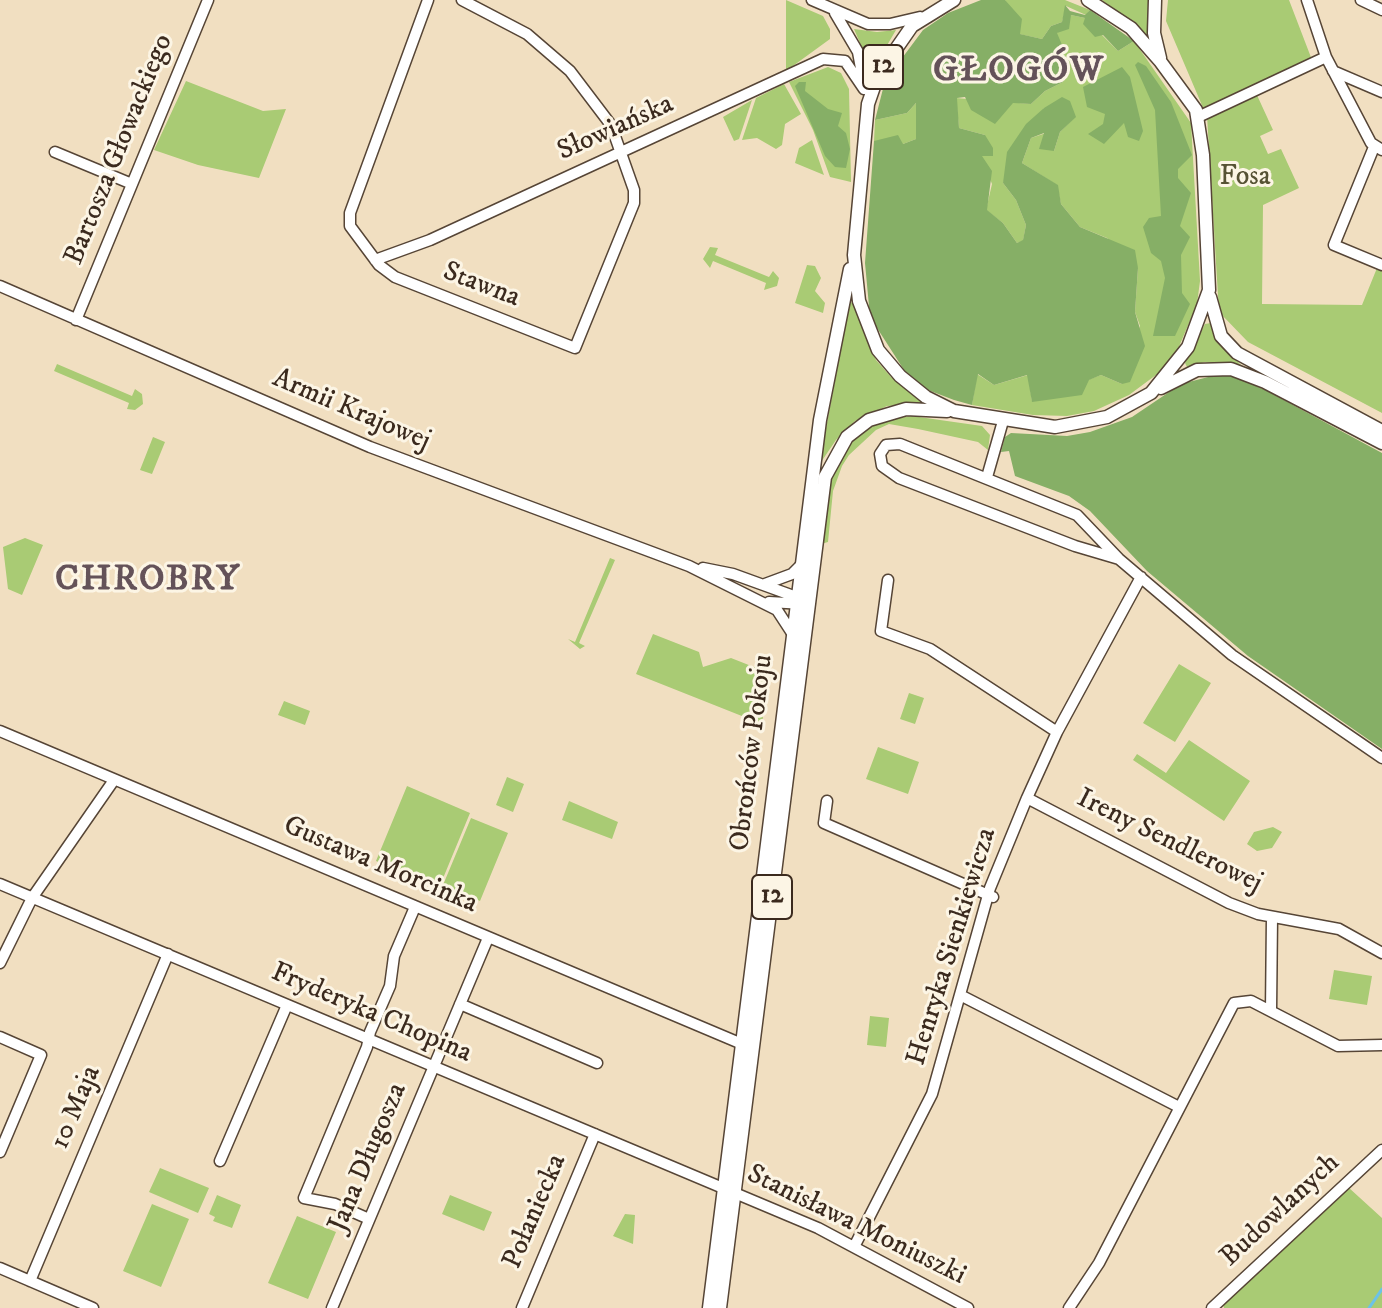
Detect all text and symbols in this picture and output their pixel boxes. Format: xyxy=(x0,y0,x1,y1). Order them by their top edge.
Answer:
street label: Bartosza Głowackiego xyxy=(58,30,182,270)
road number: 12 xyxy=(863,45,903,89)
district label: GŁOGÓW xyxy=(933,51,1105,95)
street label: Słowiańska xyxy=(553,89,679,169)
park label: Fosa xyxy=(1219,161,1271,195)
street label: Stawna xyxy=(438,256,524,316)
street label: Armii Krajowej xyxy=(267,363,435,459)
district label: CHROBRY xyxy=(55,560,241,604)
street label: Obrońców Pokoju xyxy=(724,653,782,853)
street label: Ireny Sendlerowej xyxy=(1071,783,1267,901)
street label: Gustawa Morcinka xyxy=(278,810,482,922)
street label: Henryka Sienkiewicza xyxy=(901,824,1005,1070)
road number: 12 xyxy=(752,875,792,919)
street label: Fryderyka Chopina xyxy=(266,957,476,1071)
street label: 10 Maja xyxy=(44,1061,110,1155)
street label: Jana Długosza xyxy=(323,1079,415,1237)
street label: Budowlanych xyxy=(1214,1147,1348,1275)
street label: Połaniecka xyxy=(497,1150,575,1274)
street label: Stanisława Moniuszki xyxy=(741,1158,971,1294)

